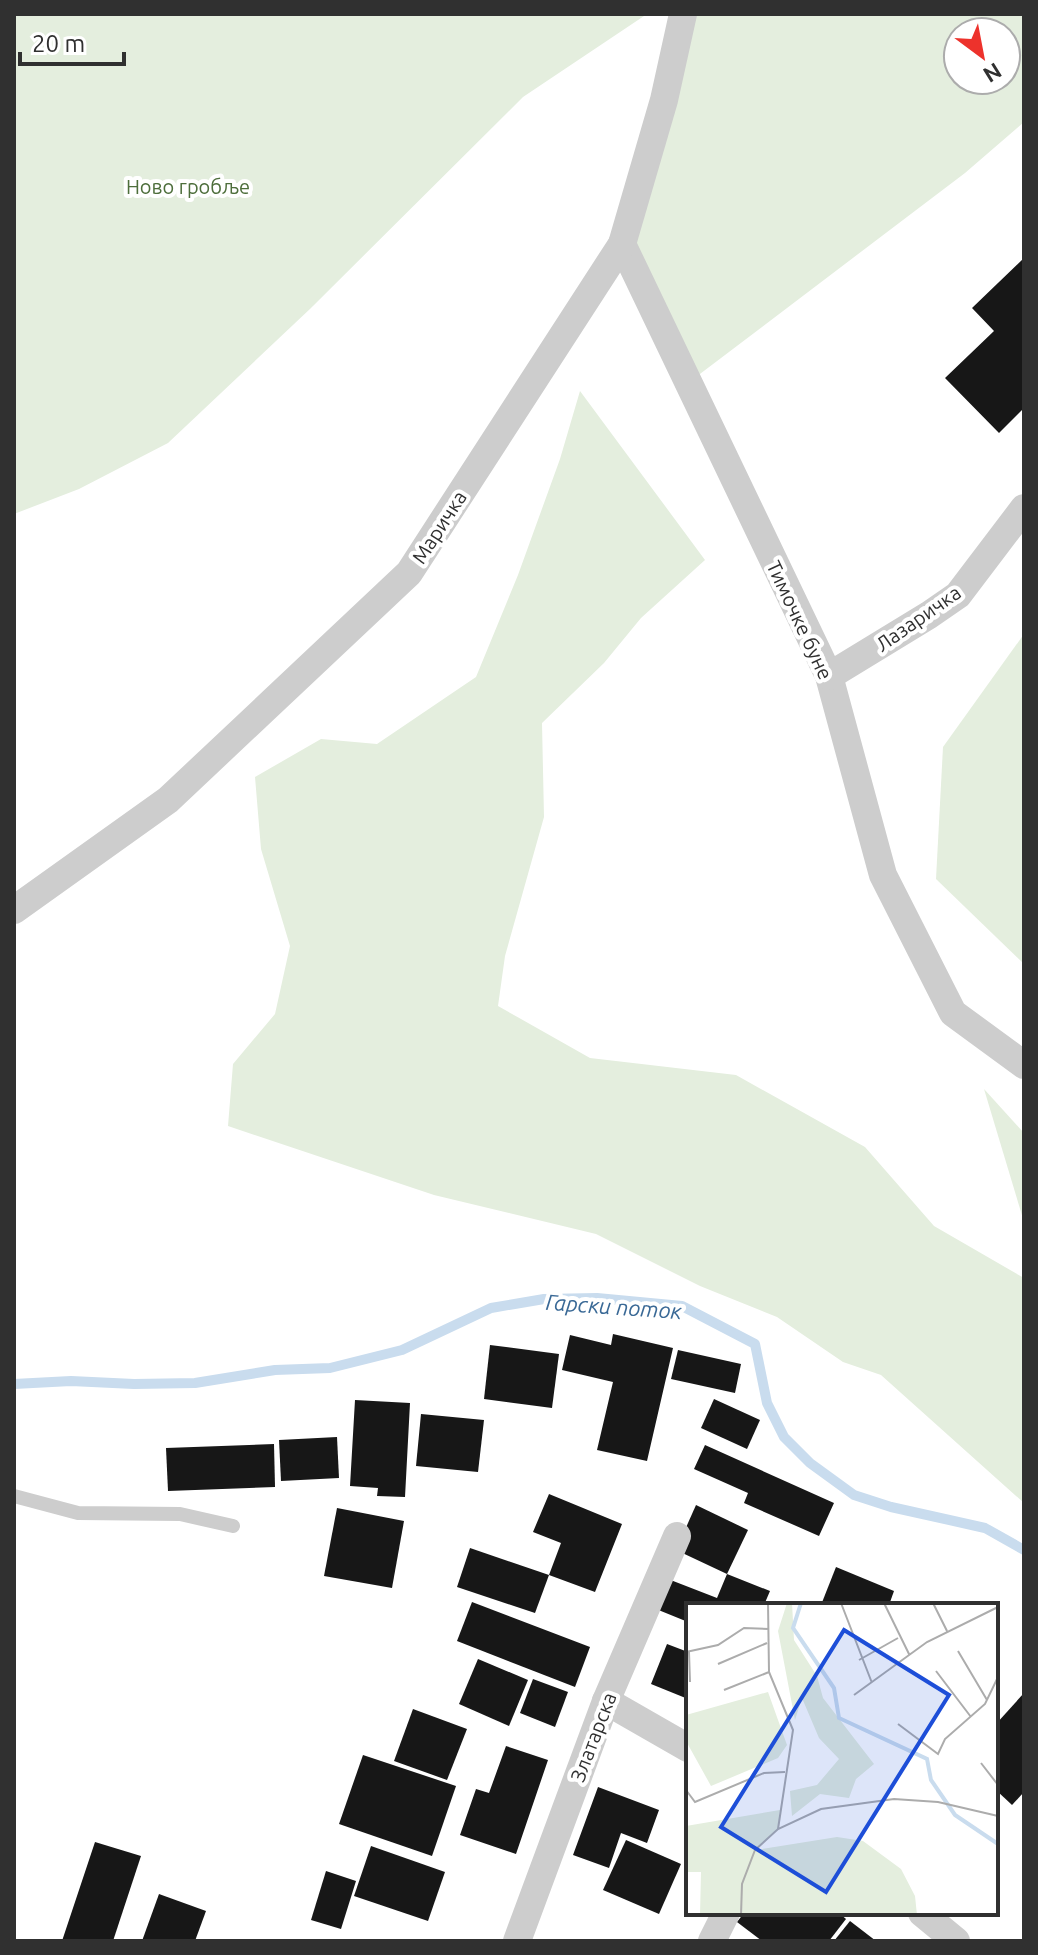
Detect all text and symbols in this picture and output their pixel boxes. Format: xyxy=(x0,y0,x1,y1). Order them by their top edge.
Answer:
scale bar xyxy=(20,16,124,66)
north arrow xyxy=(942,16,1022,96)
text: 20 m xyxy=(32,30,85,57)
text: N xyxy=(979,58,1006,88)
park label: Ново гробље xyxy=(126,175,250,198)
street label: Маричка xyxy=(407,486,471,568)
street label: Тимочке буне xyxy=(762,557,838,683)
street label: Лазаричка xyxy=(871,580,965,656)
water label: Гарски поток xyxy=(545,1289,683,1323)
inset map xyxy=(686,1603,998,1915)
street label: Златарска xyxy=(565,1689,621,1785)

